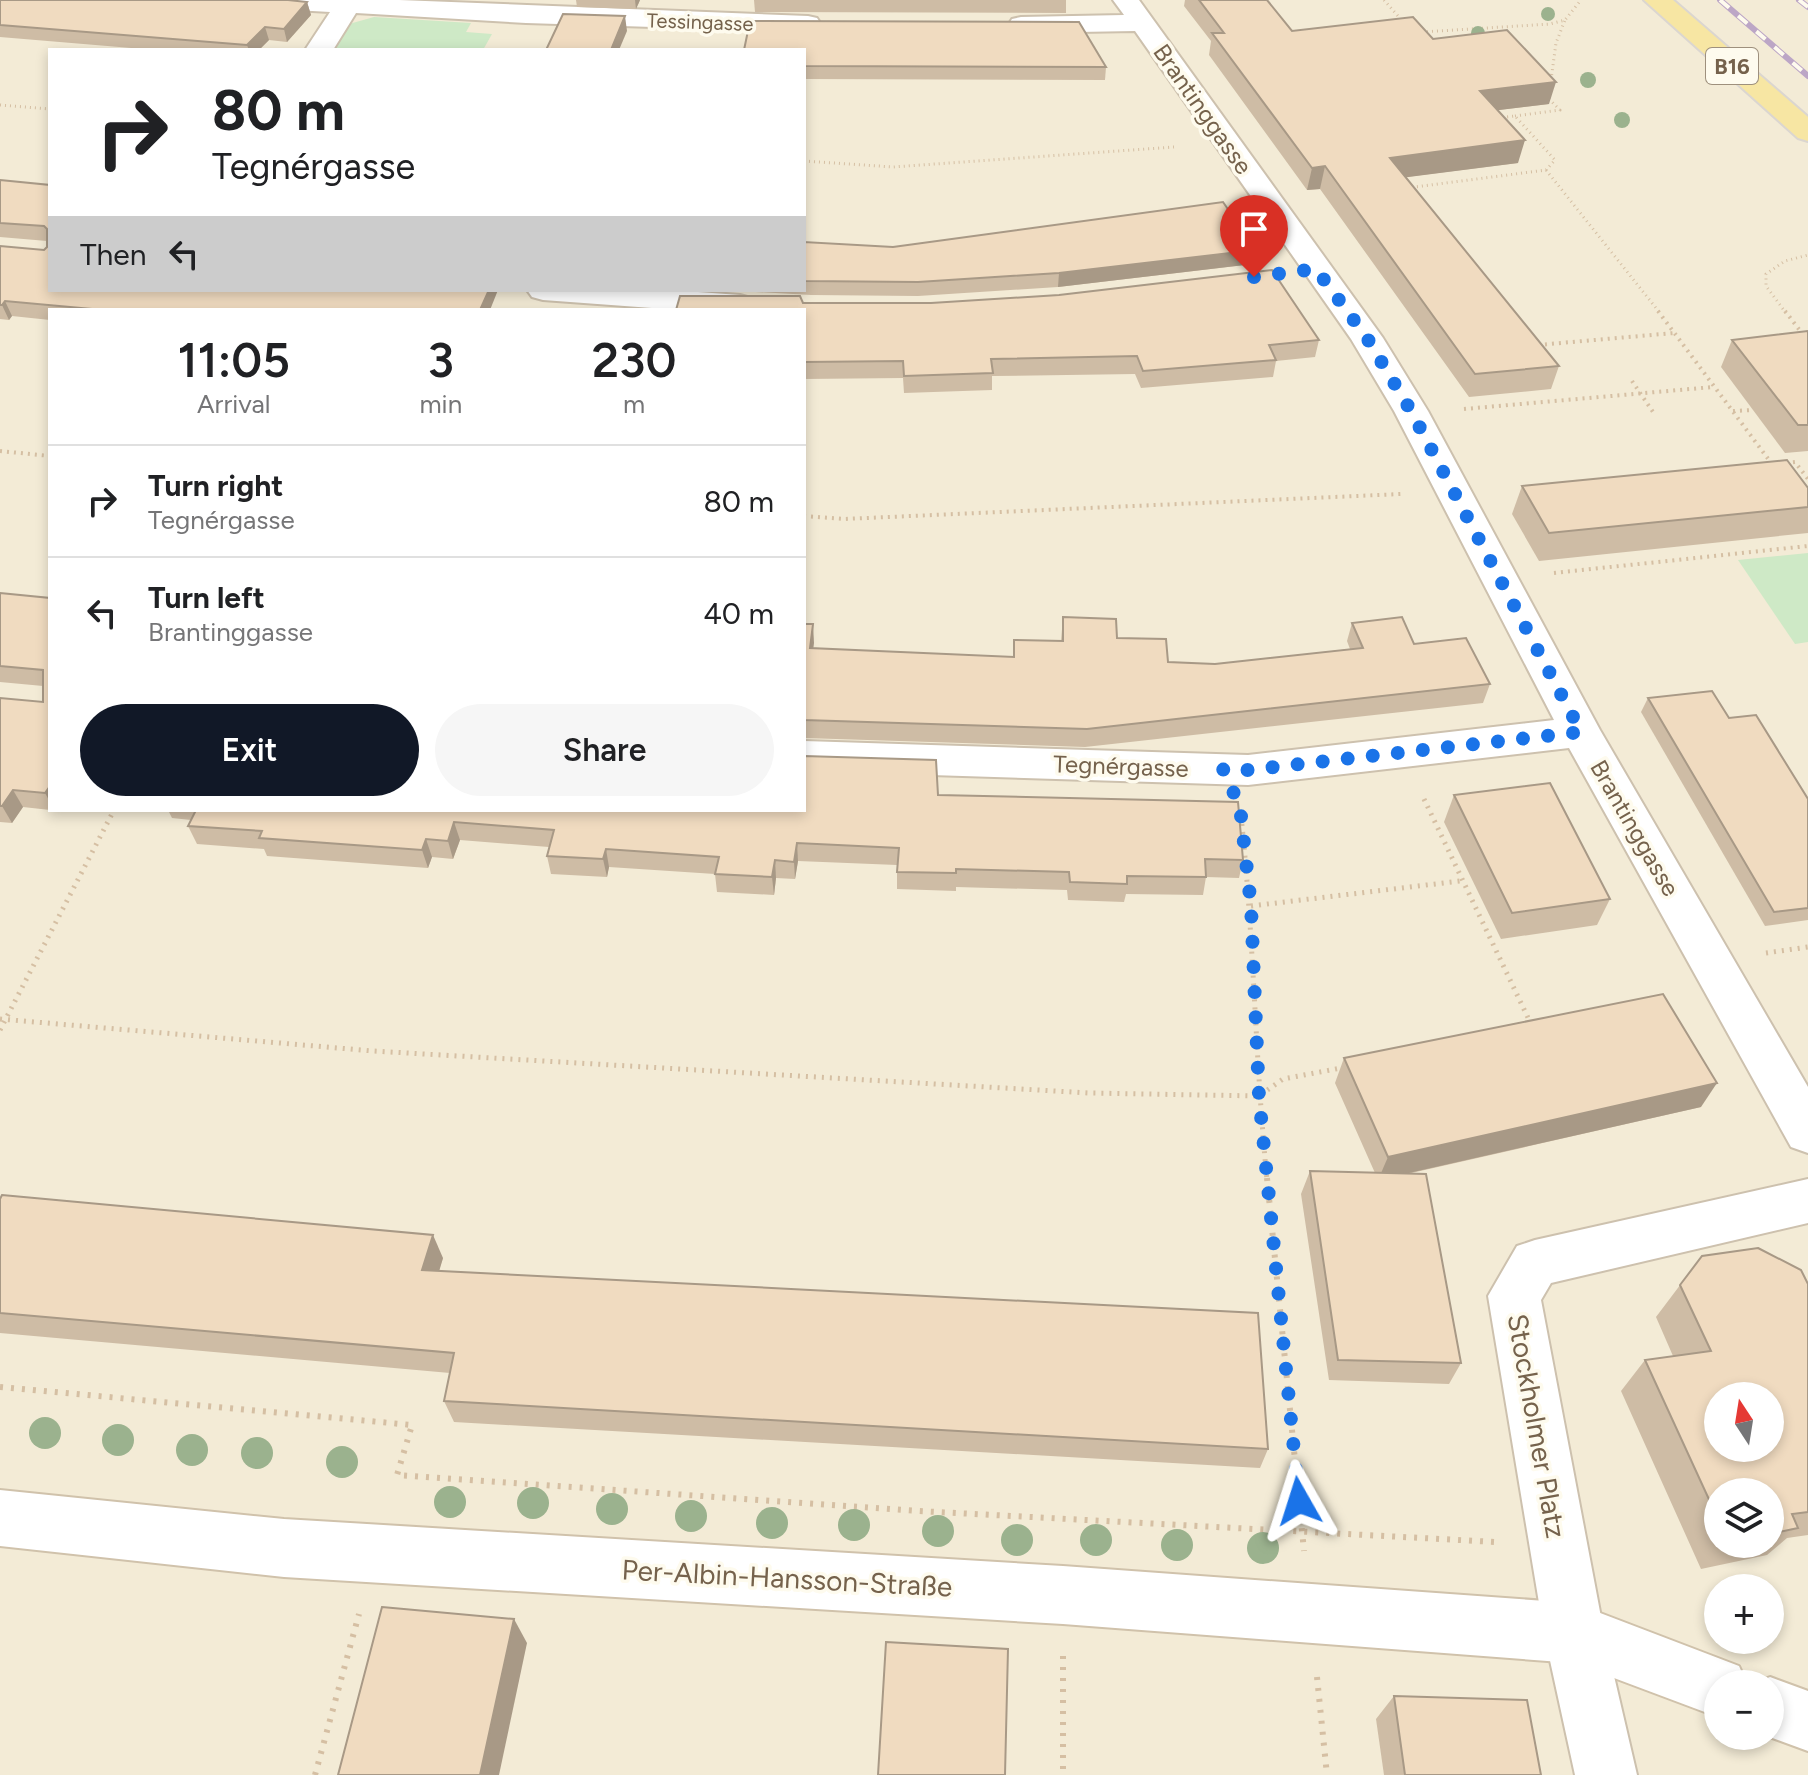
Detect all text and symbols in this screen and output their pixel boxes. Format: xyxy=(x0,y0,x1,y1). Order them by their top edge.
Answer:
street label: Tessingasse xyxy=(646,8,754,36)
street label: Brantinggasse xyxy=(1147,38,1259,180)
road number: B16 xyxy=(1706,48,1758,84)
text: 80 m xyxy=(212,77,345,144)
icon: right xyxy=(80,80,184,184)
text: Tegnérgasse xyxy=(212,145,415,188)
pin xyxy=(1220,195,1288,277)
icon: arrive xyxy=(1232,207,1276,251)
icon: left xyxy=(162,232,206,276)
text: Then xyxy=(80,236,146,273)
text: 11:05 xyxy=(178,331,290,389)
text: 3 xyxy=(428,331,454,389)
text: 230 xyxy=(592,331,676,389)
text: Arrival xyxy=(197,388,270,420)
text: min xyxy=(419,388,462,420)
text: m xyxy=(623,388,645,420)
text: Turn right xyxy=(148,467,283,504)
icon: right xyxy=(80,479,124,523)
text: 80 m xyxy=(703,483,774,520)
text: Tegnérgasse xyxy=(148,504,295,536)
text: Turn left xyxy=(148,579,265,616)
icon: left xyxy=(80,591,124,635)
text: 40 m xyxy=(703,595,774,632)
text: Brantinggasse xyxy=(148,616,313,648)
button: Exit xyxy=(80,704,419,796)
button: Share xyxy=(435,704,774,796)
street label: Tegnérgasse xyxy=(1053,749,1189,783)
street label: Brantinggasse xyxy=(1584,755,1686,901)
street label: Stockholmer Platz xyxy=(1501,1311,1573,1541)
north arrow xyxy=(1704,1382,1784,1462)
map controls xyxy=(1704,1382,1784,1750)
position arrow xyxy=(1257,1459,1341,1543)
button: layers xyxy=(1704,1478,1784,1558)
street label: Per-Albin-Hansson-Straße xyxy=(621,1552,953,1604)
button: + xyxy=(1704,1574,1784,1654)
button: − xyxy=(1704,1670,1784,1750)

